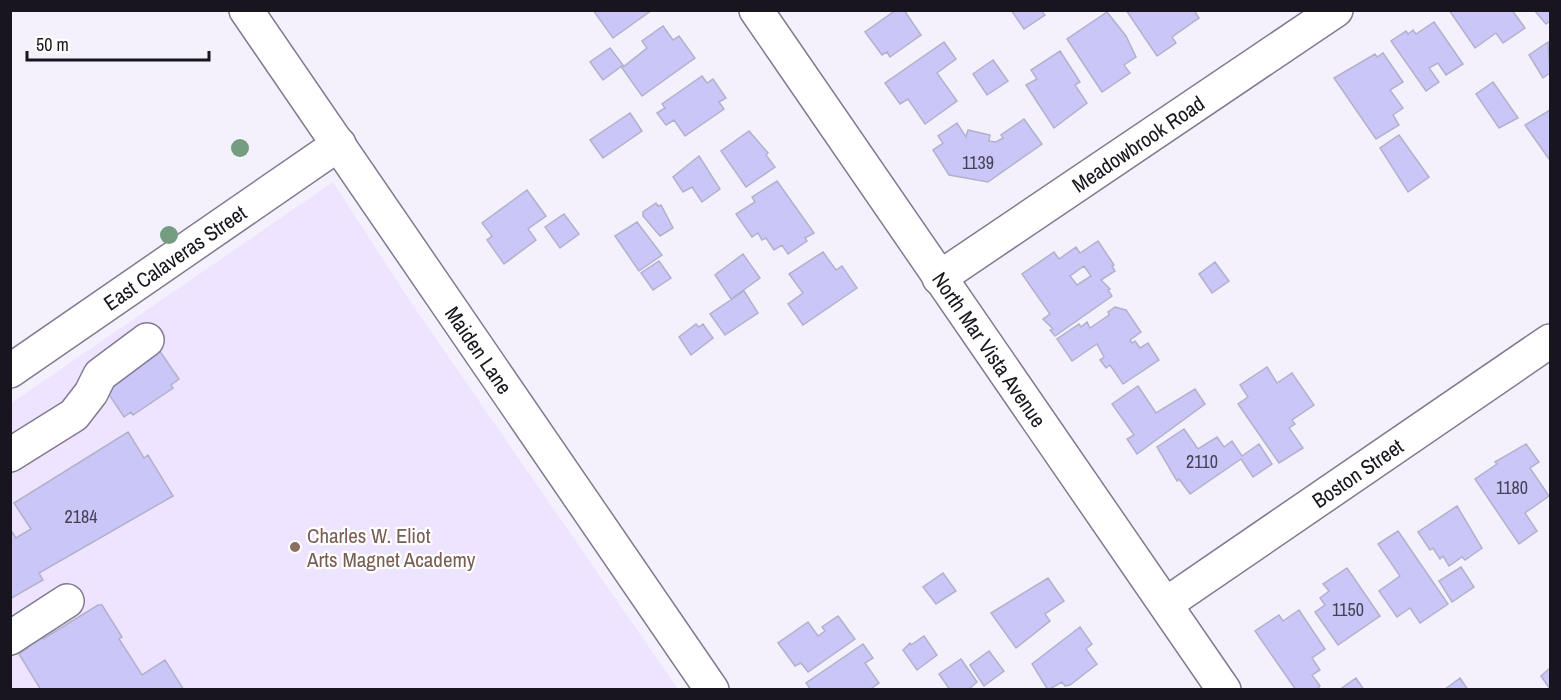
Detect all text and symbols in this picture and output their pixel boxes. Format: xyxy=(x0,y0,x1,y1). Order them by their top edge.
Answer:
scale bar xyxy=(27,24,208,62)
text: 50 m xyxy=(36,32,69,57)
street label: Meadowbrook Road xyxy=(1066,89,1210,199)
house number: 1139 xyxy=(962,150,994,175)
street label: East Calaveras Street xyxy=(97,198,252,317)
street label: North Mar Vista Avenue xyxy=(926,266,1053,433)
street label: Maiden Lane xyxy=(439,300,519,400)
street label: Boston Street xyxy=(1306,431,1409,514)
house number: 2110 xyxy=(1186,449,1218,474)
house number: 1180 xyxy=(1496,475,1528,500)
house number: 2184 xyxy=(65,504,97,529)
place label: Charles W. Eliot Arts Magnet Academy xyxy=(306,521,476,574)
marker: Charles W. Eliot Arts Magnet Academy xyxy=(288,540,302,554)
house number: 1150 xyxy=(1332,597,1364,622)

